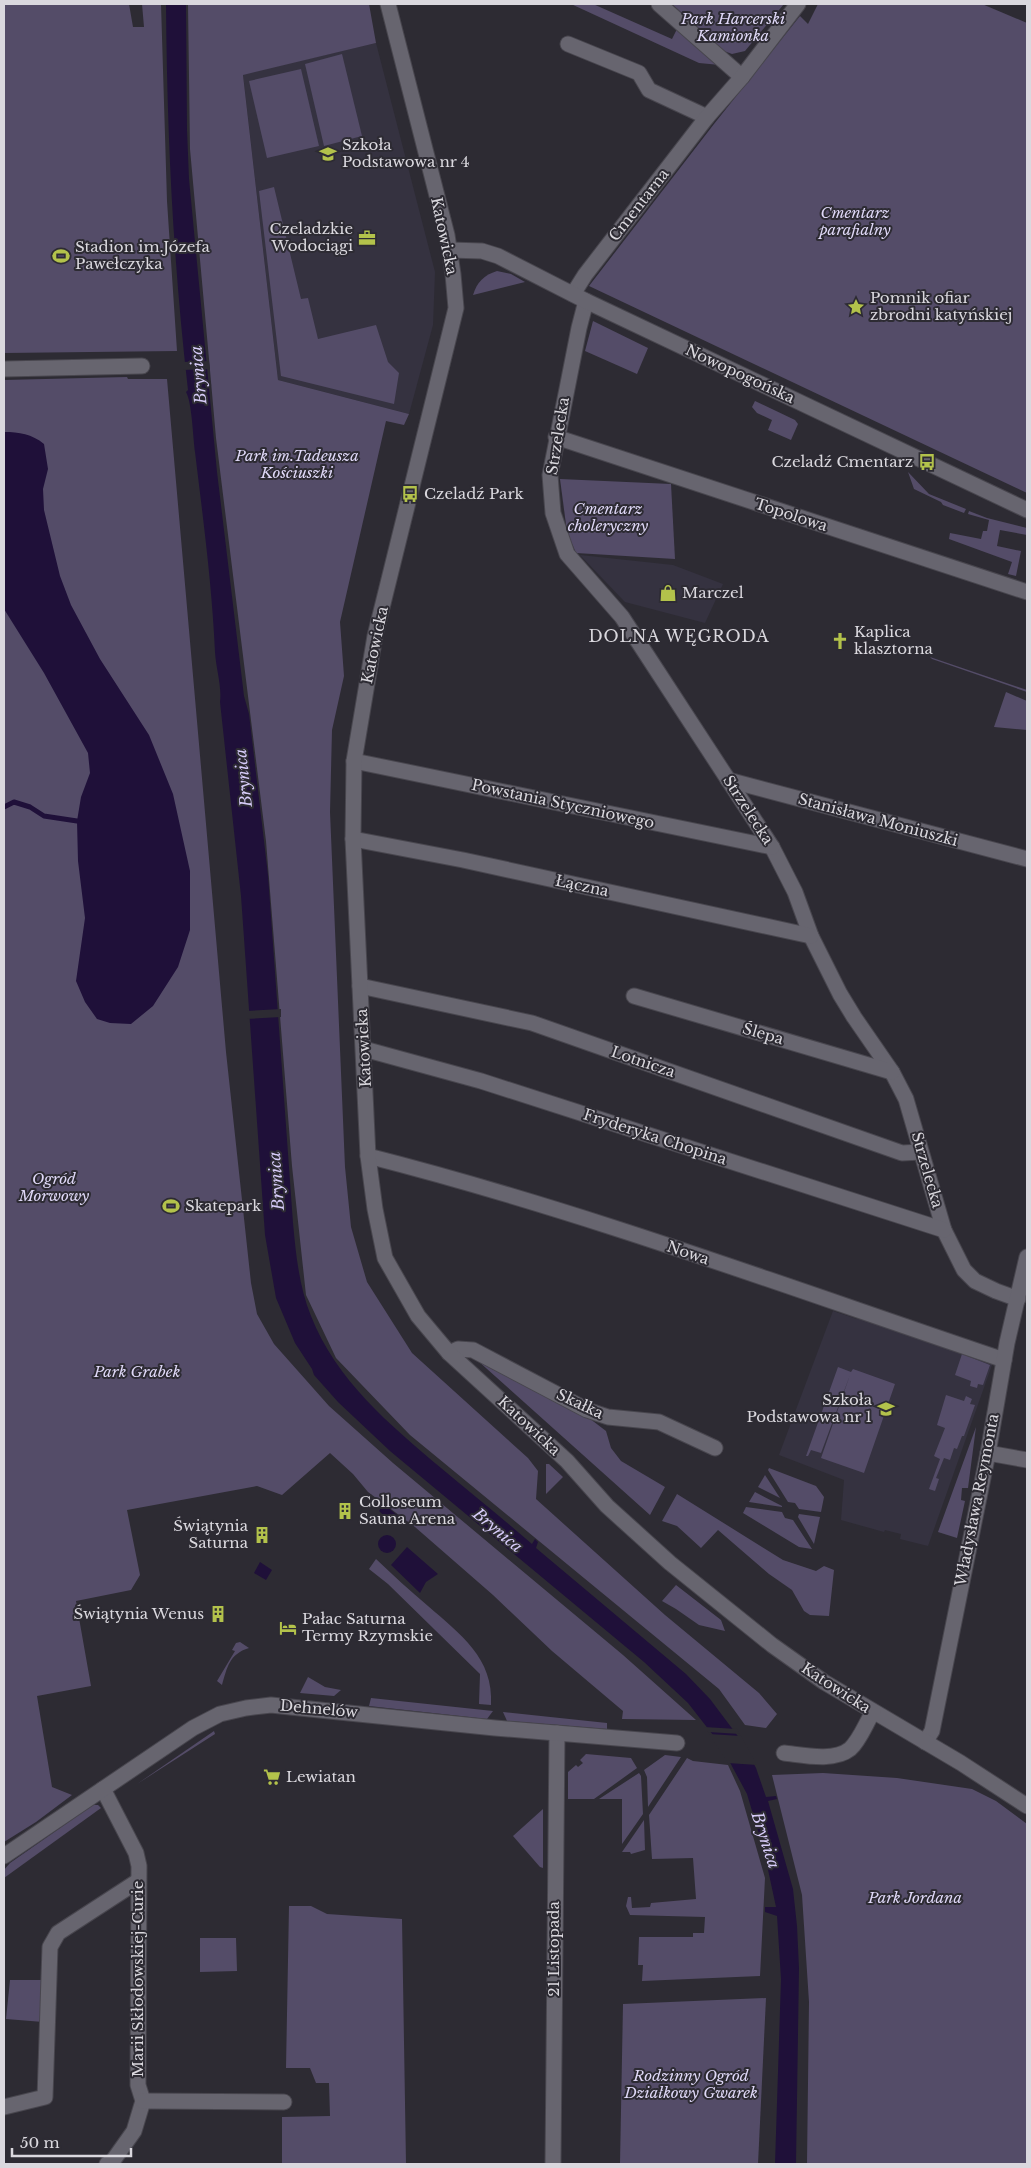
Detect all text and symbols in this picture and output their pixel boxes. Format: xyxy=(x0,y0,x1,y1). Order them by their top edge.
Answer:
park label: Park Harcerski Kamionka xyxy=(680,9,786,45)
place label: Szkoła Podstawowa nr 4 xyxy=(342,135,470,171)
school or university icon: Szkoła Podstawowa nr 4 xyxy=(318,144,338,164)
street label: Cmentarna xyxy=(604,164,673,245)
street label: Katowicka xyxy=(427,195,462,277)
park label: Cmentarz parafialny xyxy=(817,203,891,239)
place label: Czeladzkie Wodociągi xyxy=(269,219,353,255)
office icon: Czeladzkie Wodociągi xyxy=(357,228,377,248)
place label: Stadion im.Józefa Pawełczyka xyxy=(75,237,211,273)
sports icon: Stadion im.Józefa Pawełczyka xyxy=(51,246,71,266)
place label: Pomnik ofiar zbrodni katyńskiej xyxy=(870,288,1012,324)
place icon: Pomnik ofiar zbrodni katyńskiej xyxy=(846,297,866,317)
street label: Nowopogońska xyxy=(683,340,798,407)
water label: Brynica xyxy=(185,345,211,406)
street label: Strzelecka xyxy=(542,395,573,476)
park label: Park im.Tadeusza Kościuszki xyxy=(234,446,359,482)
place label: Czeladź Cmentarz xyxy=(772,452,913,471)
bus stop icon: Czeladź Cmentarz xyxy=(917,452,937,472)
bus stop icon: Czeladź Park xyxy=(400,484,420,504)
place label: Czeladź Park xyxy=(424,484,525,503)
street label: Topolowa xyxy=(752,494,831,535)
park label: Cmentarz choleryczny xyxy=(568,499,649,535)
shop icon: Marczel xyxy=(658,583,678,603)
place label: Marczel xyxy=(682,583,744,602)
street label: Katowicka xyxy=(357,604,392,685)
place label: Kaplica klasztorna xyxy=(854,622,934,658)
district label: DOLNA WĘGRODA xyxy=(588,626,770,646)
church icon: Kaplica klasztorna xyxy=(830,631,850,651)
water label: Brynica xyxy=(230,748,256,809)
street label: Strzelecka xyxy=(719,772,778,848)
street label: Powstania Styczniowego xyxy=(470,775,656,832)
street label: Stanisława Moniuszki xyxy=(796,789,960,850)
street label: Łączna xyxy=(554,871,611,901)
street label: Katowicka xyxy=(352,1008,375,1088)
street label: Ślepa xyxy=(741,1019,786,1049)
street label: Lotnicza xyxy=(609,1042,678,1082)
street label: Fryderyka Chopina xyxy=(581,1104,730,1169)
street label: Strzelecka xyxy=(908,1130,948,1211)
water label: Brynica xyxy=(264,1151,288,1212)
park label: Ogród Morwowy xyxy=(18,1169,90,1205)
sports icon: Skatepark xyxy=(161,1196,181,1216)
place label: Skatepark xyxy=(185,1196,262,1215)
street label: Nowa xyxy=(664,1236,712,1269)
park label: Park Grabek xyxy=(93,1362,180,1381)
street label: Skałka xyxy=(554,1384,607,1423)
place label: Szkoła Podstawowa nr 1 xyxy=(747,1390,873,1426)
street label: Katowicka xyxy=(494,1392,565,1460)
school or university icon: Szkoła Podstawowa nr 1 xyxy=(876,1399,896,1419)
street label: Władysława Reymonta xyxy=(950,1411,1003,1589)
place label: Colloseum Sauna Arena xyxy=(359,1492,456,1528)
building icon: Colloseum Sauna Arena xyxy=(335,1501,355,1521)
water label: Brynica xyxy=(468,1503,527,1557)
place label: Świątynia Saturna xyxy=(173,1516,249,1552)
building icon: Świątynia Saturna xyxy=(252,1525,272,1545)
place label: Świątynia Wenus xyxy=(74,1604,204,1623)
building icon: Świątynia Wenus xyxy=(208,1604,228,1624)
place label: Pałac Saturna Termy Rzymskie xyxy=(302,1609,433,1645)
hotel icon: Pałac Saturna Termy Rzymskie xyxy=(278,1618,298,1638)
street label: Katowicka xyxy=(798,1658,875,1717)
street label: Dehnelów xyxy=(279,1696,359,1721)
supermarket icon: Lewiatan xyxy=(262,1767,282,1787)
place label: Lewiatan xyxy=(286,1767,356,1786)
water label: Brynica xyxy=(747,1808,785,1871)
street label: Marii Skłodowskiej-Curie xyxy=(128,1881,147,2077)
park label: Park Jordana xyxy=(867,1888,962,1907)
street label: 21 Listopada xyxy=(544,1901,563,1997)
park label: Rodzinny Ogród Działkowy Gwarek xyxy=(623,2066,758,2102)
scale bar xyxy=(12,2126,131,2158)
text: 50 m xyxy=(20,2133,60,2152)

